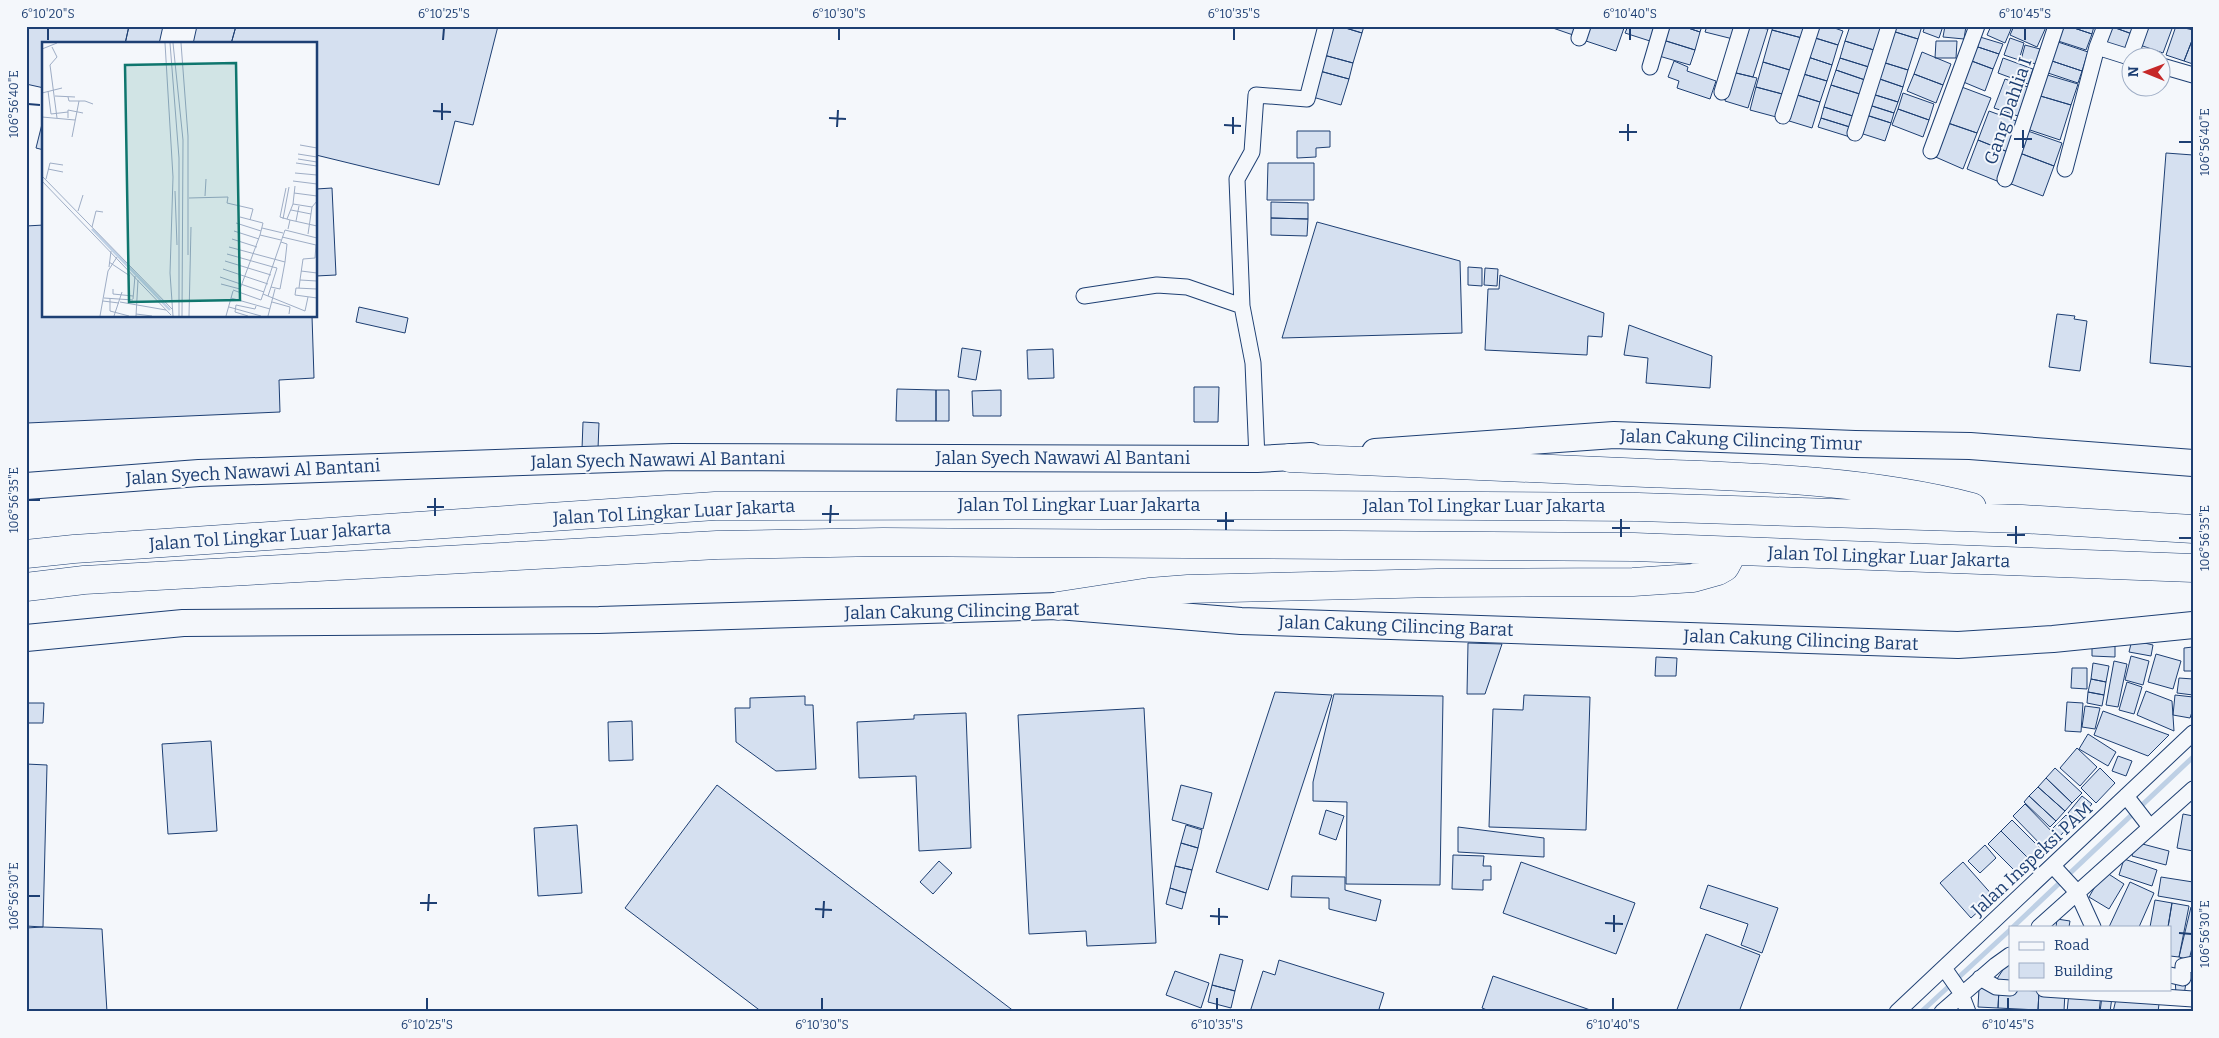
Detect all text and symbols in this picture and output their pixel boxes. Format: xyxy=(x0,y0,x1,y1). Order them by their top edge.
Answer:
text: 6°10'20"S xyxy=(21,7,75,21)
text: 6°10'25"S xyxy=(418,7,470,21)
text: 6°10'30"S xyxy=(812,7,866,21)
text: 6°10'35"S xyxy=(1208,7,1260,21)
text: 6°10'40"S xyxy=(1603,7,1657,21)
text: 6°10'45"S xyxy=(1999,7,2051,21)
inset map xyxy=(42,42,318,318)
north arrow xyxy=(2122,48,2172,98)
street label: Gang Dahlia I xyxy=(1979,55,2037,167)
text: N xyxy=(2125,66,2142,77)
text: 106°56'40"E xyxy=(7,70,21,138)
text: 106°56'40"E xyxy=(2198,108,2212,176)
street label: Jalan Cakung Cilincing Timur xyxy=(1619,425,1862,455)
street label: Jalan Syech Nawawi Al Bantani xyxy=(529,447,786,473)
street label: Jalan Syech Nawawi Al Bantani xyxy=(935,447,1190,469)
street label: Jalan Syech Nawawi Al Bantani xyxy=(124,454,381,490)
text: 106°56'35"E xyxy=(7,467,21,533)
street label: Jalan Tol Lingkar Luar Jakarta xyxy=(957,494,1200,516)
street label: Jalan Tol Lingkar Luar Jakarta xyxy=(551,495,796,529)
street label: Jalan Tol Lingkar Luar Jakarta xyxy=(1362,495,1605,517)
text: 106°56'35"E xyxy=(2198,505,2212,571)
street label: Jalan Tol Lingkar Luar Jakarta xyxy=(147,517,392,556)
street label: Jalan Tol Lingkar Luar Jakarta xyxy=(1766,542,2011,572)
street label: Jalan Cakung Cilincing Barat xyxy=(843,598,1080,624)
street label: Jalan Cakung Cilincing Barat xyxy=(1277,611,1514,641)
street label: Jalan Cakung Cilincing Barat xyxy=(1682,625,1919,655)
street label: Jalan Inspeksi PAM xyxy=(1966,797,2097,921)
text: 106°56'30"E xyxy=(7,862,21,930)
text: 106°56'30"E xyxy=(2198,900,2212,968)
legend xyxy=(2009,926,2172,990)
text: Road xyxy=(2054,936,2089,954)
text: Building xyxy=(2054,962,2113,980)
text: 6°10'25"S xyxy=(401,1018,453,1032)
text: 6°10'30"S xyxy=(795,1018,849,1032)
text: 6°10'35"S xyxy=(1191,1018,1243,1032)
text: 6°10'40"S xyxy=(1586,1018,1640,1032)
text: 6°10'45"S xyxy=(1982,1018,2034,1032)

